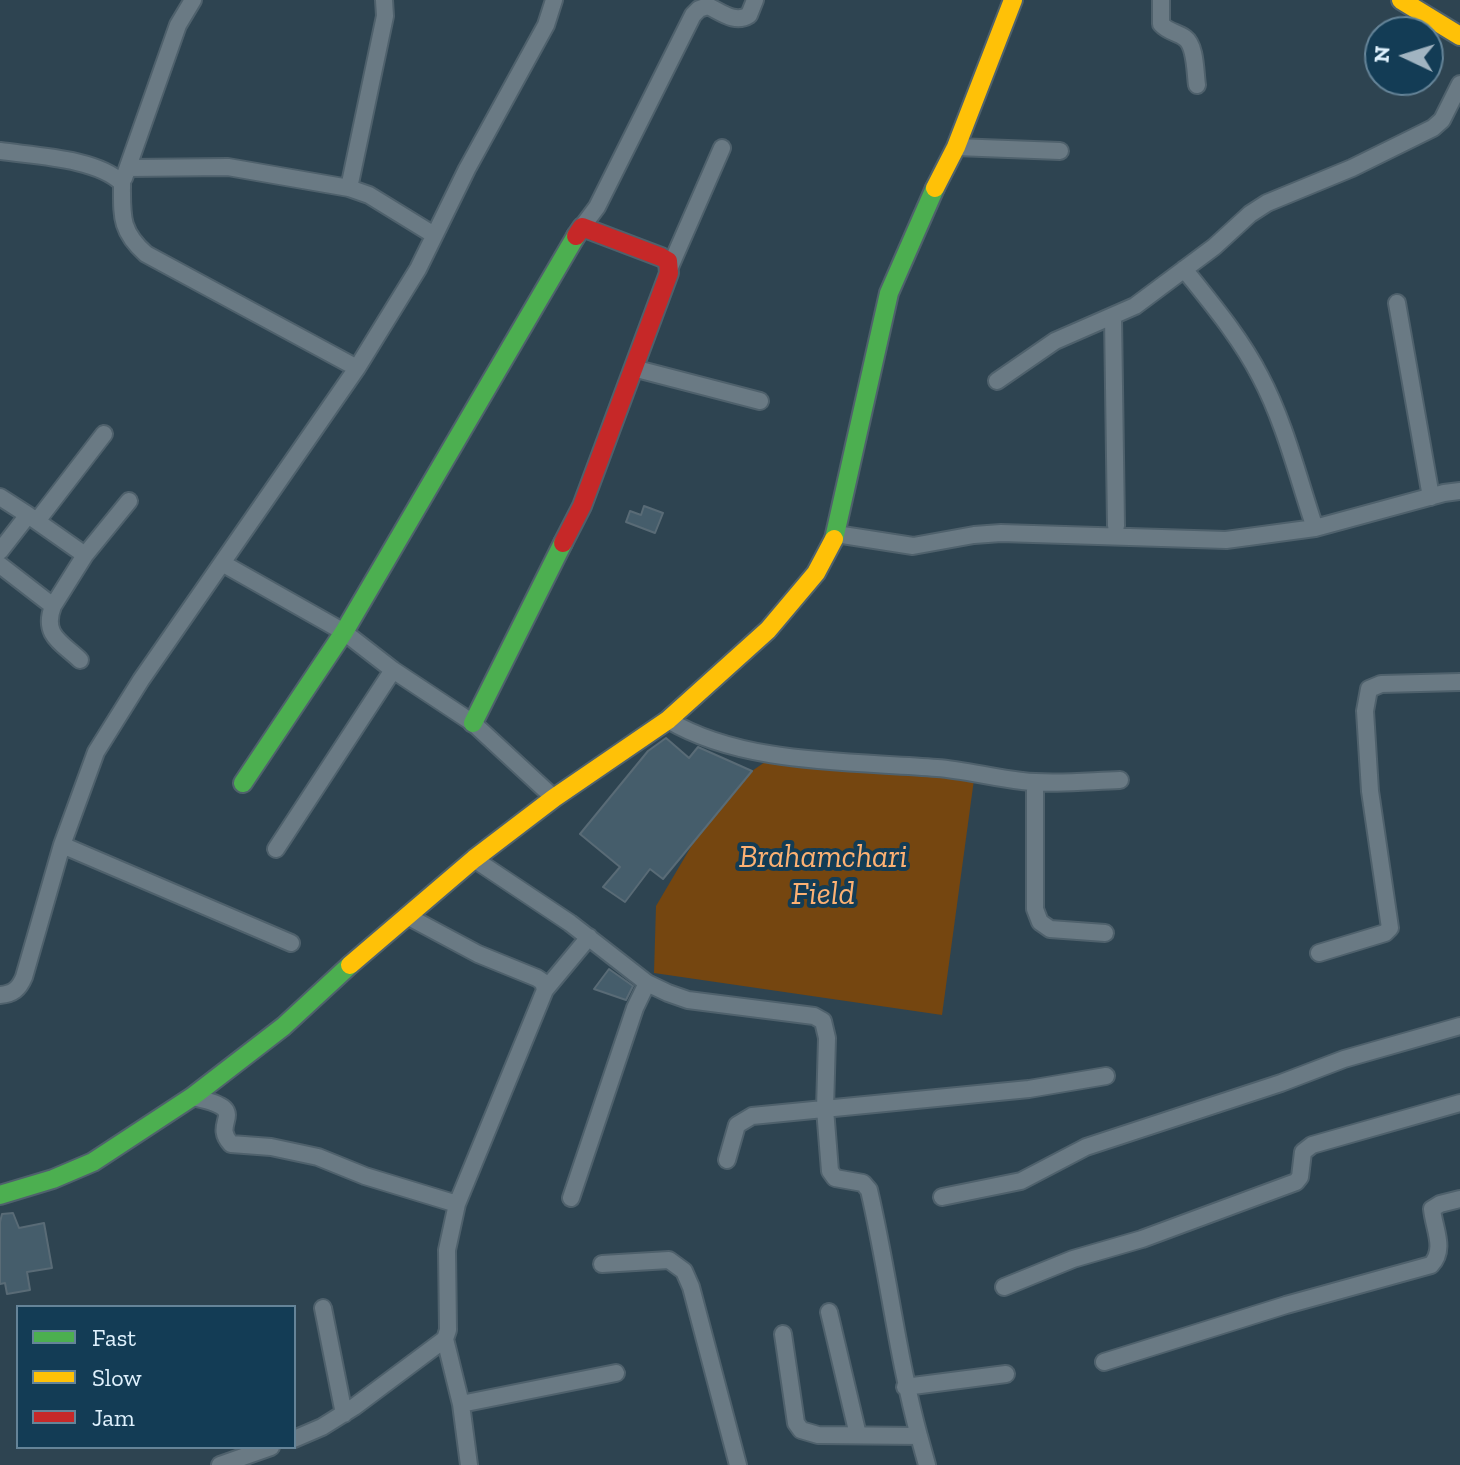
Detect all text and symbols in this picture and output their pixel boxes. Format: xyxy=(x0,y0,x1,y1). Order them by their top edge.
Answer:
north arrow xyxy=(1364,16,1444,96)
text: N xyxy=(1368,45,1396,64)
park label: Brahamchari Field xyxy=(739,839,907,914)
legend xyxy=(16,1305,296,1449)
text: Fast xyxy=(92,1323,136,1352)
text: Slow xyxy=(92,1363,142,1392)
text: Jam xyxy=(92,1403,135,1432)

